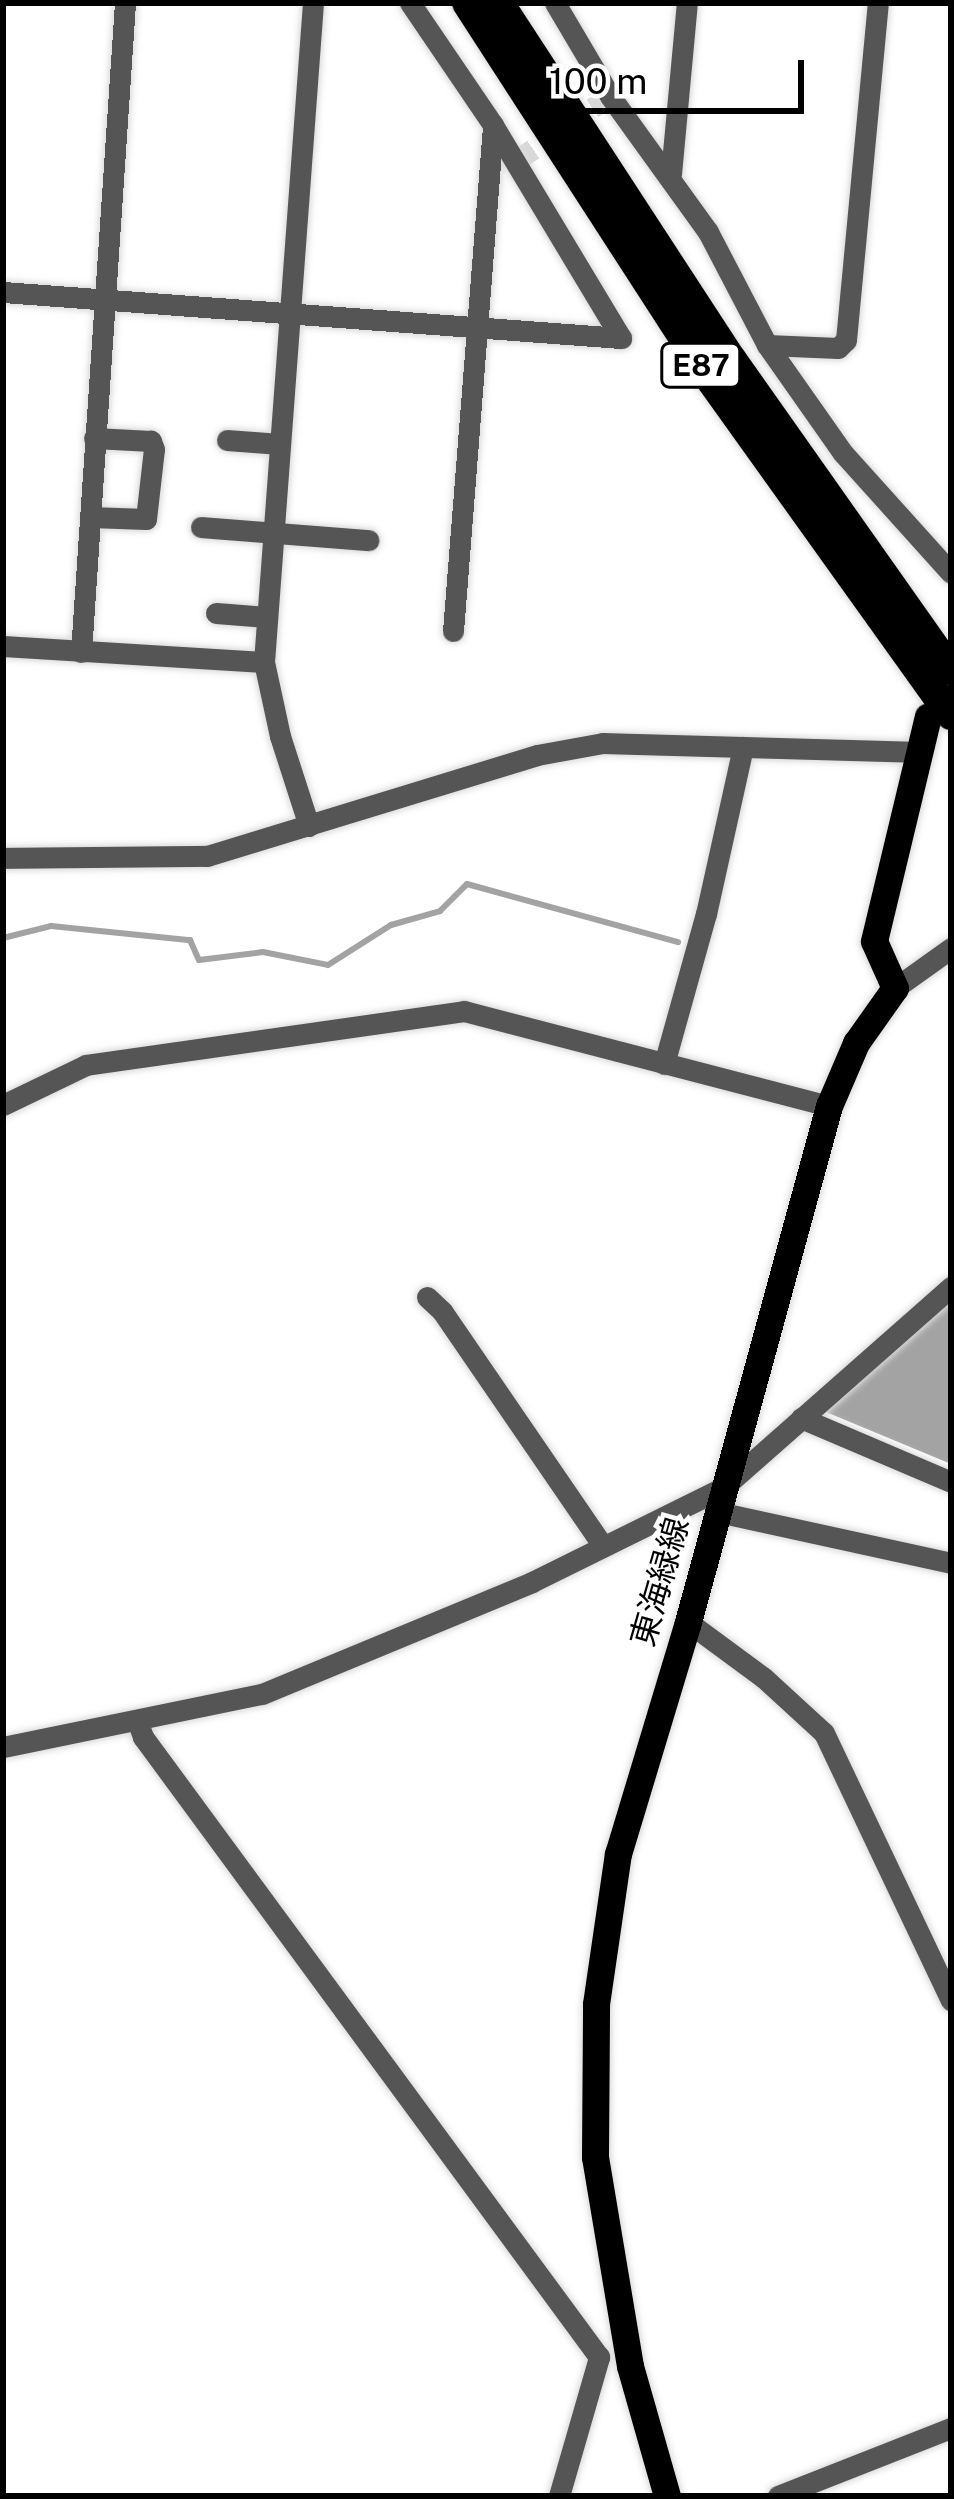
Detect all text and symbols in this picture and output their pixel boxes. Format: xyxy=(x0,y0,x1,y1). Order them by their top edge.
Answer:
scale bar xyxy=(534,36,810,110)
text: 100 m xyxy=(549,60,647,102)
road number: E87 xyxy=(659,341,743,389)
street label: 東海緑線 xyxy=(623,1513,697,1651)

